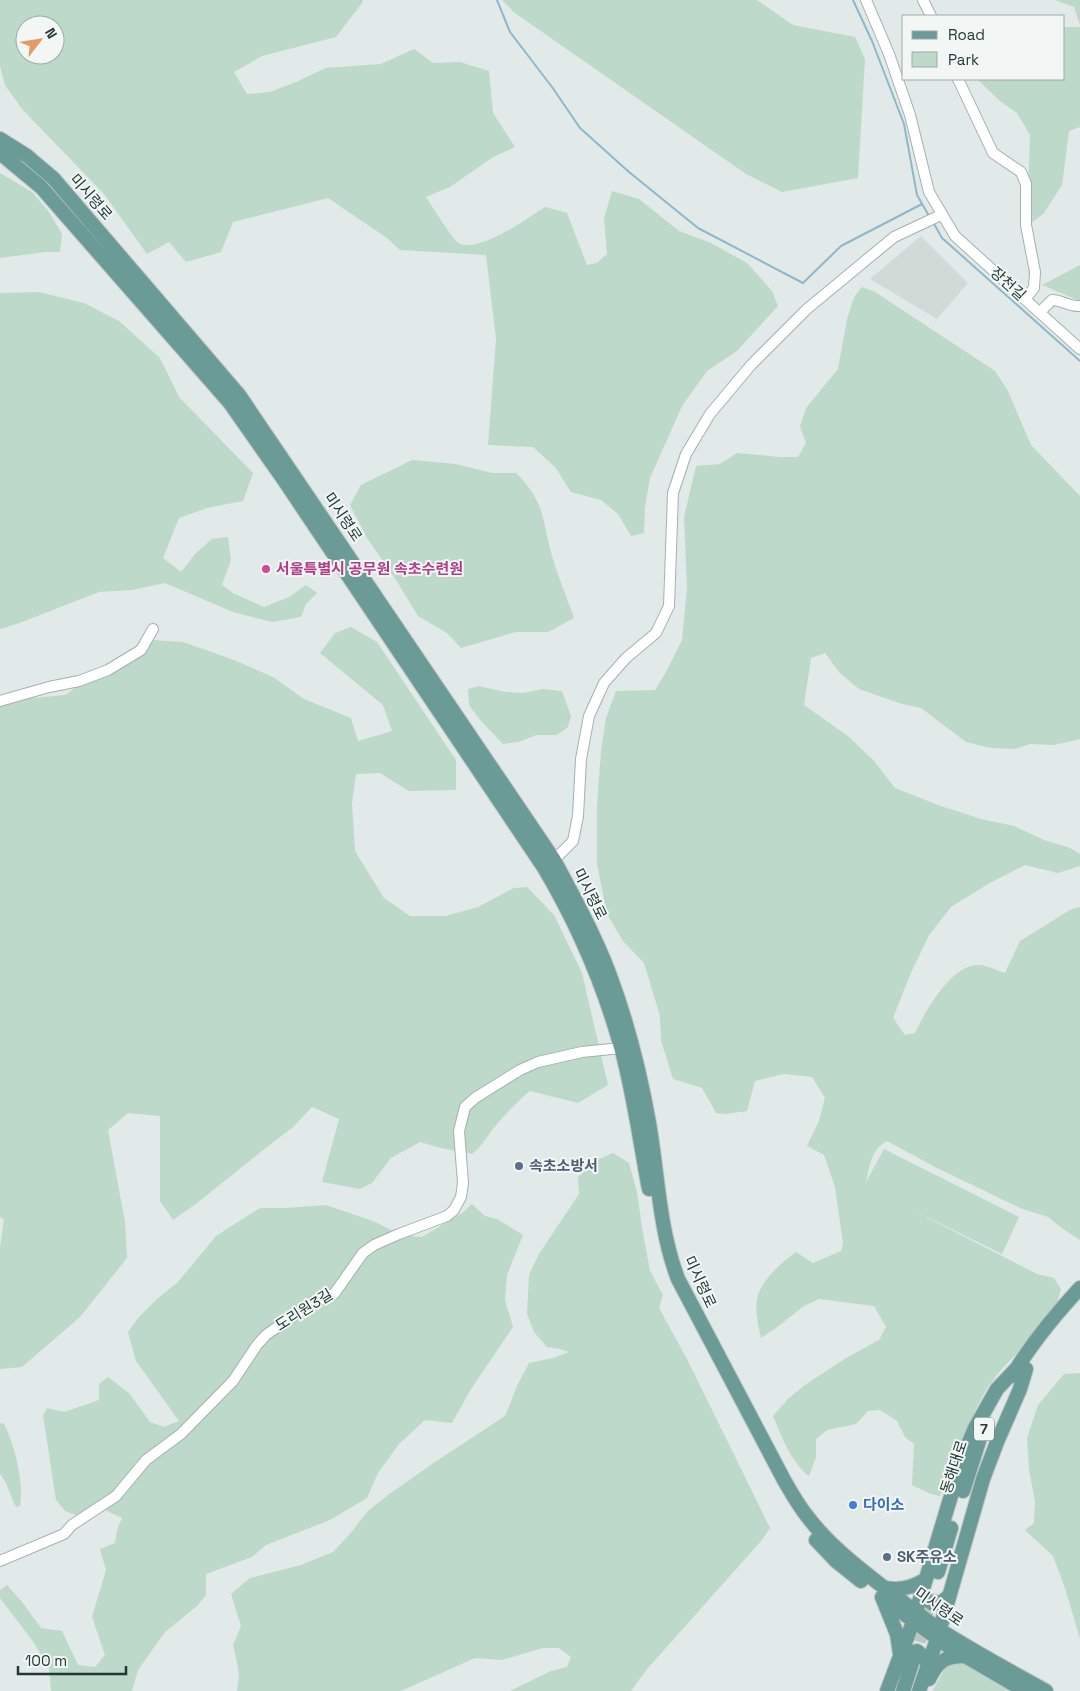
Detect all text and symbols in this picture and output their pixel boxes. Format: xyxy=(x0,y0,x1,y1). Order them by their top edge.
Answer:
north arrow xyxy=(15,15,65,65)
legend xyxy=(902,15,1065,80)
text: N xyxy=(41,25,61,42)
text: Road xyxy=(948,25,985,44)
text: Park xyxy=(948,50,979,69)
street label: 미시령로 xyxy=(66,170,117,224)
street label: 장천길 xyxy=(987,263,1030,305)
street label: 미시령로 xyxy=(320,489,367,545)
place label: 서울특별시 공무원 속초수련원 xyxy=(276,559,463,578)
marker: 서울특별시 공무원 속초수련원 xyxy=(260,563,272,575)
street label: 미시령로 xyxy=(569,865,611,923)
place label: 속초소방서 xyxy=(529,1156,598,1175)
marker: 속초소방서 xyxy=(513,1160,525,1172)
street label: 미시령로 xyxy=(680,1253,721,1311)
street label: 도리원3길 xyxy=(271,1284,336,1335)
road number: 7 xyxy=(974,1418,994,1440)
street label: 동해대로 xyxy=(936,1438,971,1496)
place label: 다이소 xyxy=(863,1495,905,1514)
marker: 다이소 xyxy=(847,1499,859,1511)
place label: SK주유소 xyxy=(897,1547,957,1566)
marker: SK주유소 xyxy=(881,1551,893,1563)
street label: 미시령로 xyxy=(911,1583,967,1630)
scale bar xyxy=(18,1644,125,1676)
text: 100 m xyxy=(25,1651,67,1670)

